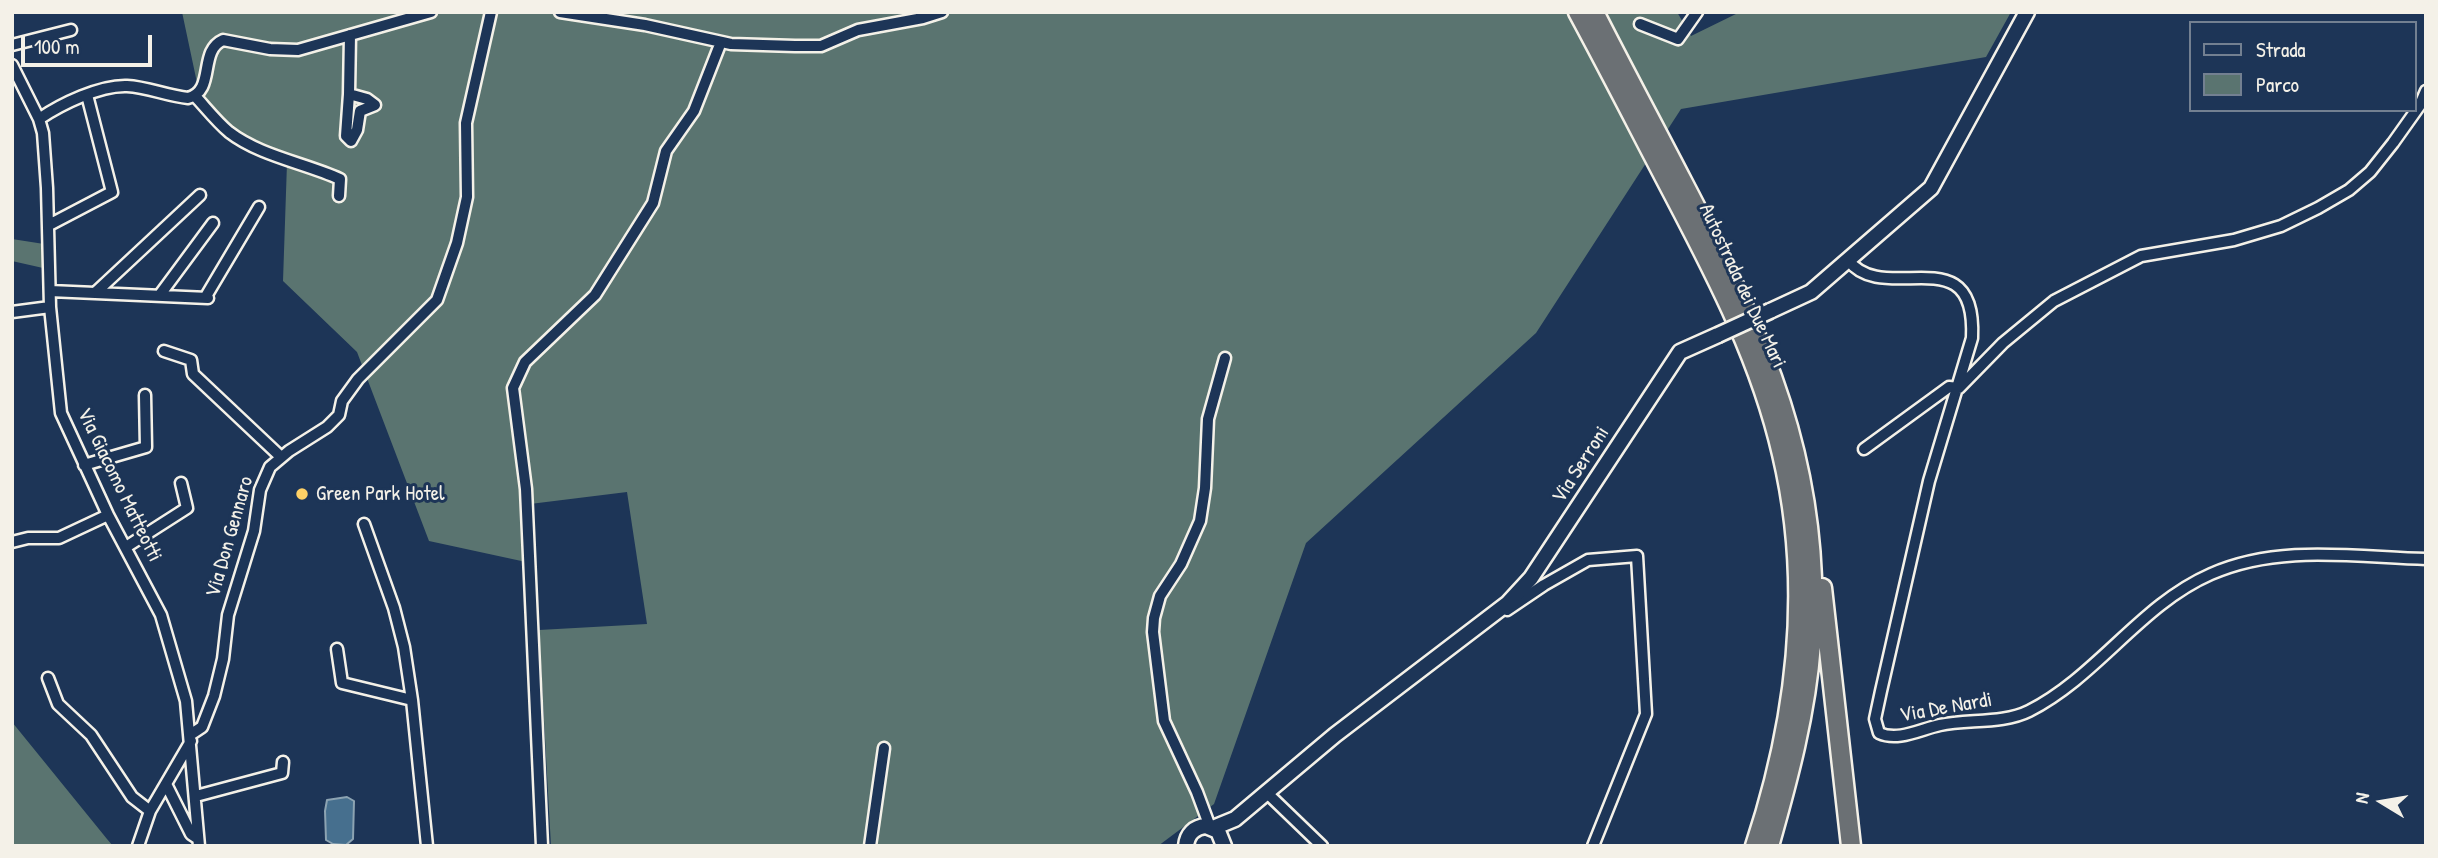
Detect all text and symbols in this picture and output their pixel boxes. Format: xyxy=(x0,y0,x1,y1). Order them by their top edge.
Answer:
scale bar xyxy=(24,21,156,65)
legend xyxy=(2190,21,2417,112)
text: 100 m xyxy=(34,32,80,61)
text: Strada xyxy=(2256,35,2306,64)
text: Parco xyxy=(2256,70,2299,99)
street label: Autostrada dei Due Mari xyxy=(1693,200,1791,372)
street label: Via Giacomo Matteotti xyxy=(71,404,167,566)
street label: Via Serroni xyxy=(1547,422,1615,508)
street label: Via Don Gennaro xyxy=(201,474,259,600)
place label: Green Park Hotel xyxy=(316,481,445,507)
marker: Green Park Hotel xyxy=(294,486,310,502)
street label: Via De Nardi xyxy=(1898,688,1994,728)
north arrow xyxy=(2347,767,2417,837)
text: N xyxy=(2348,791,2375,805)

